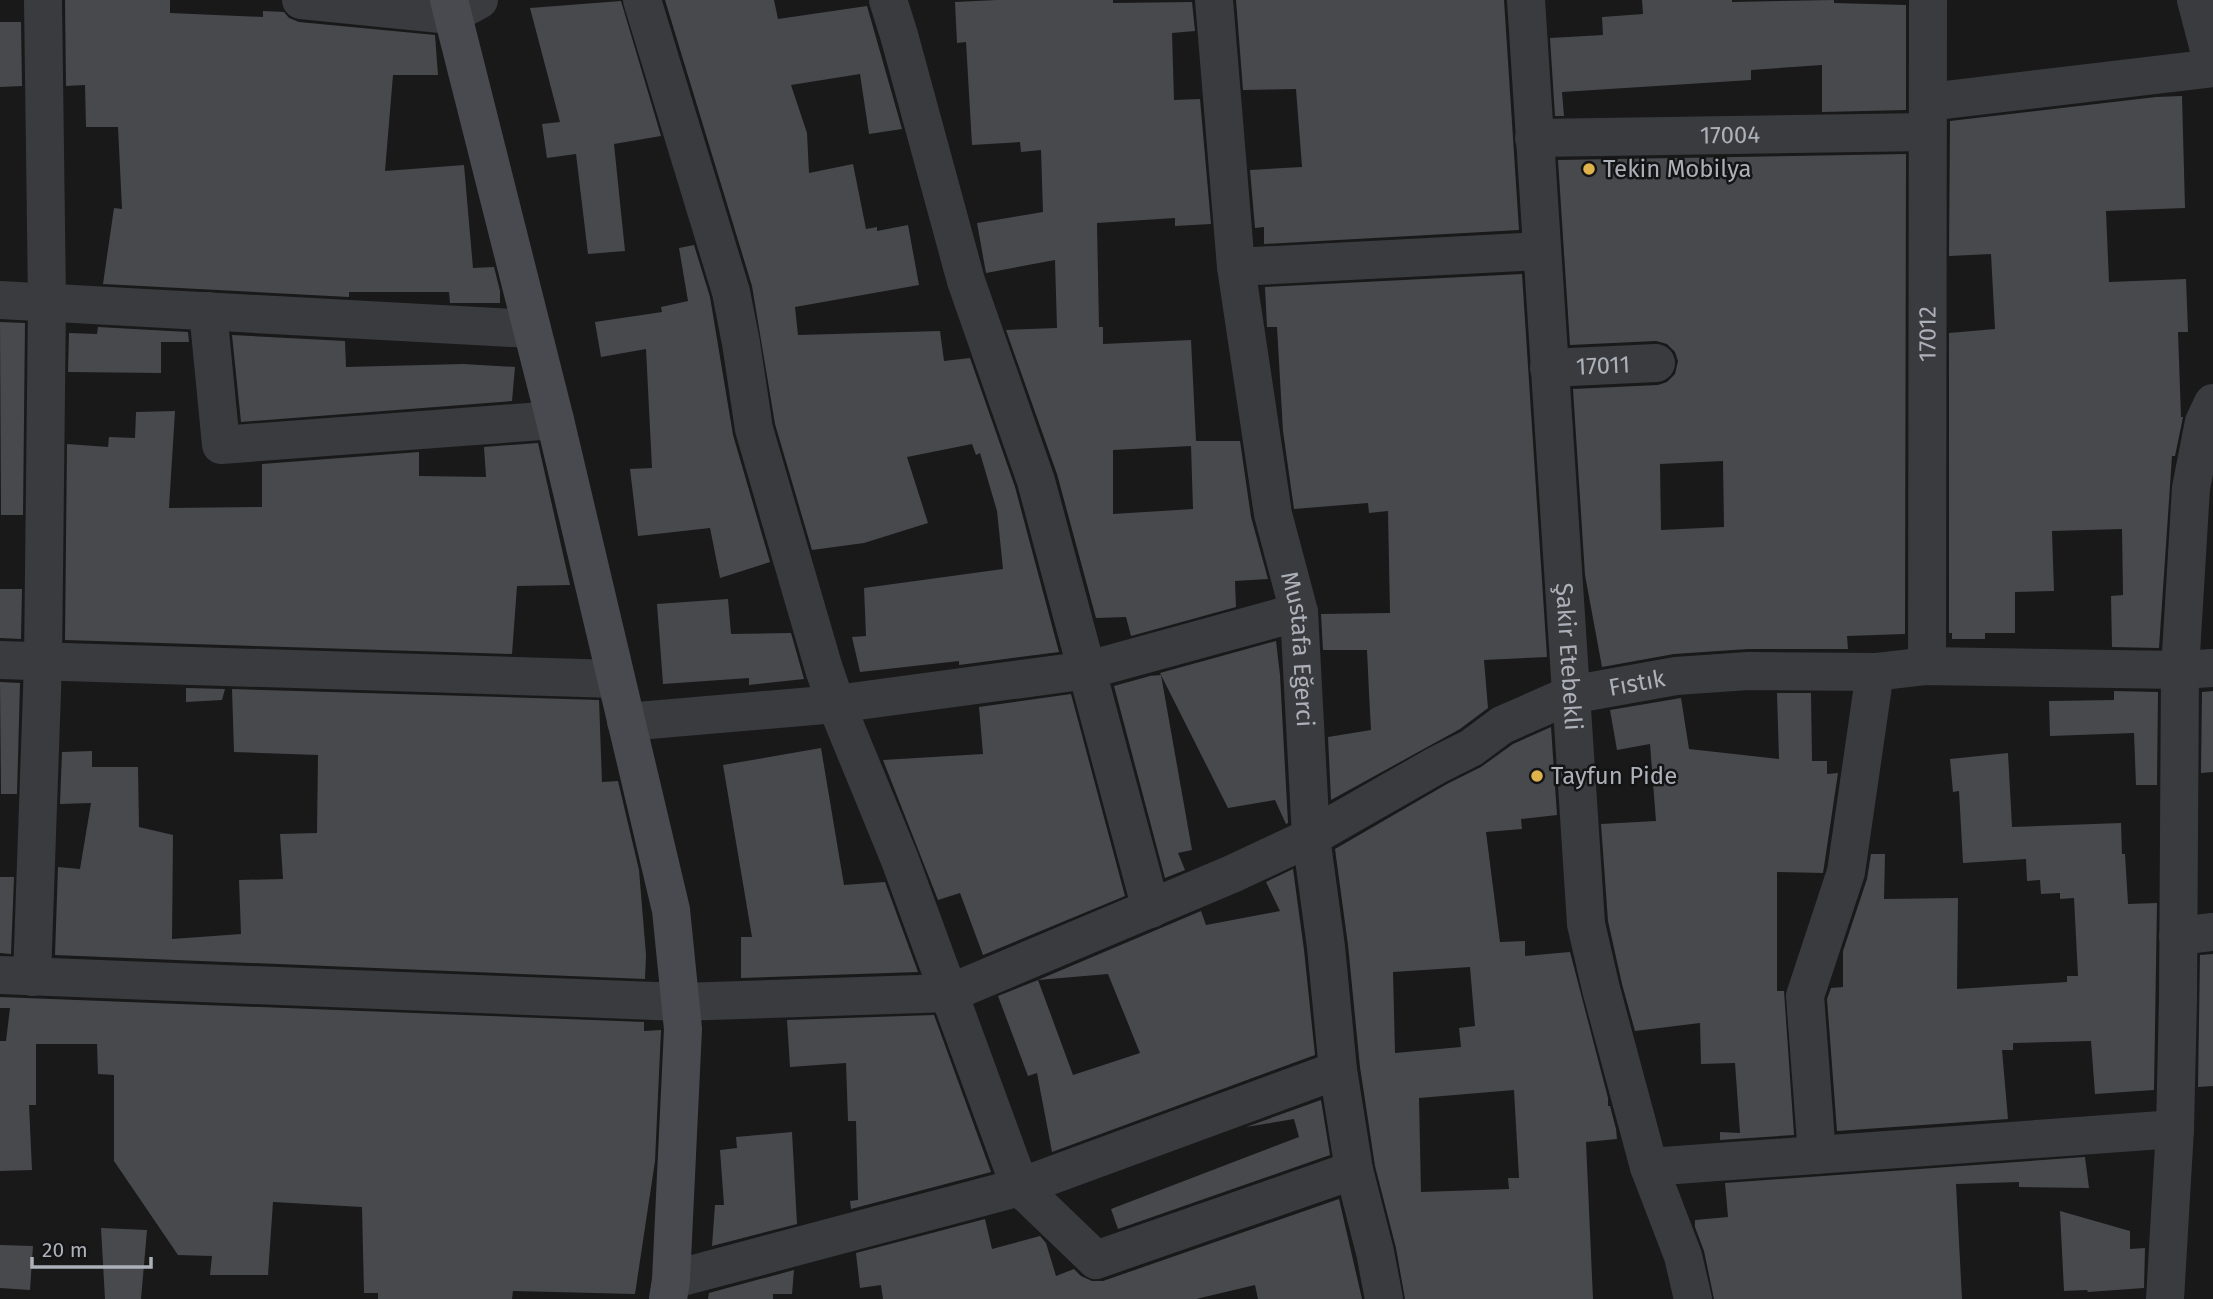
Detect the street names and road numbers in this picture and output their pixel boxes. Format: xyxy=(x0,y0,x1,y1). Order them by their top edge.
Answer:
street label: 17004 xyxy=(1700,121,1761,149)
street label: 17012 xyxy=(1913,306,1942,362)
street label: 17011 xyxy=(1575,350,1631,381)
street label: Mustafa Eğerci xyxy=(1275,568,1319,728)
street label: Şakir Etebekli xyxy=(1550,582,1587,732)
street label: Fıstık xyxy=(1606,664,1668,702)

